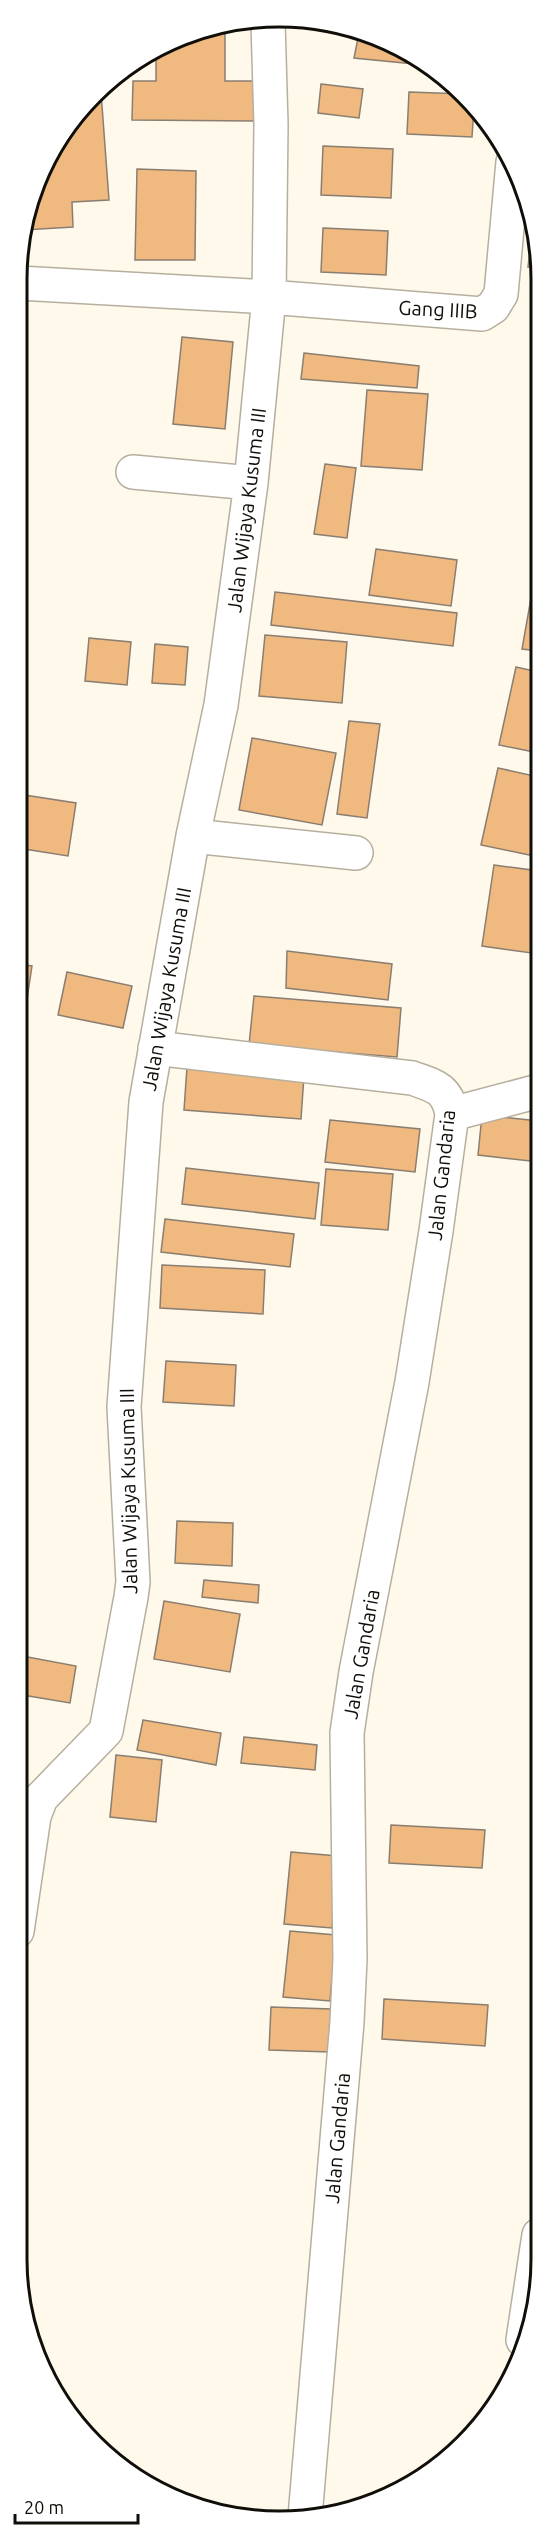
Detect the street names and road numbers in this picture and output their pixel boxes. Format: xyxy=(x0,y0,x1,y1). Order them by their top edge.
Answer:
street label: Gang IIIB xyxy=(398,295,478,323)
street label: Jalan Wijaya Kusuma III xyxy=(222,406,270,614)
street label: Jalan Wijaya Kusuma III xyxy=(137,885,195,1093)
street label: Jalan Gandaria xyxy=(423,1108,459,1242)
street label: Jalan Wijaya Kusuma III xyxy=(115,1388,141,1594)
street label: Jalan Gandaria xyxy=(338,1587,384,1721)
street label: Jalan Gandaria xyxy=(320,2072,354,2204)

